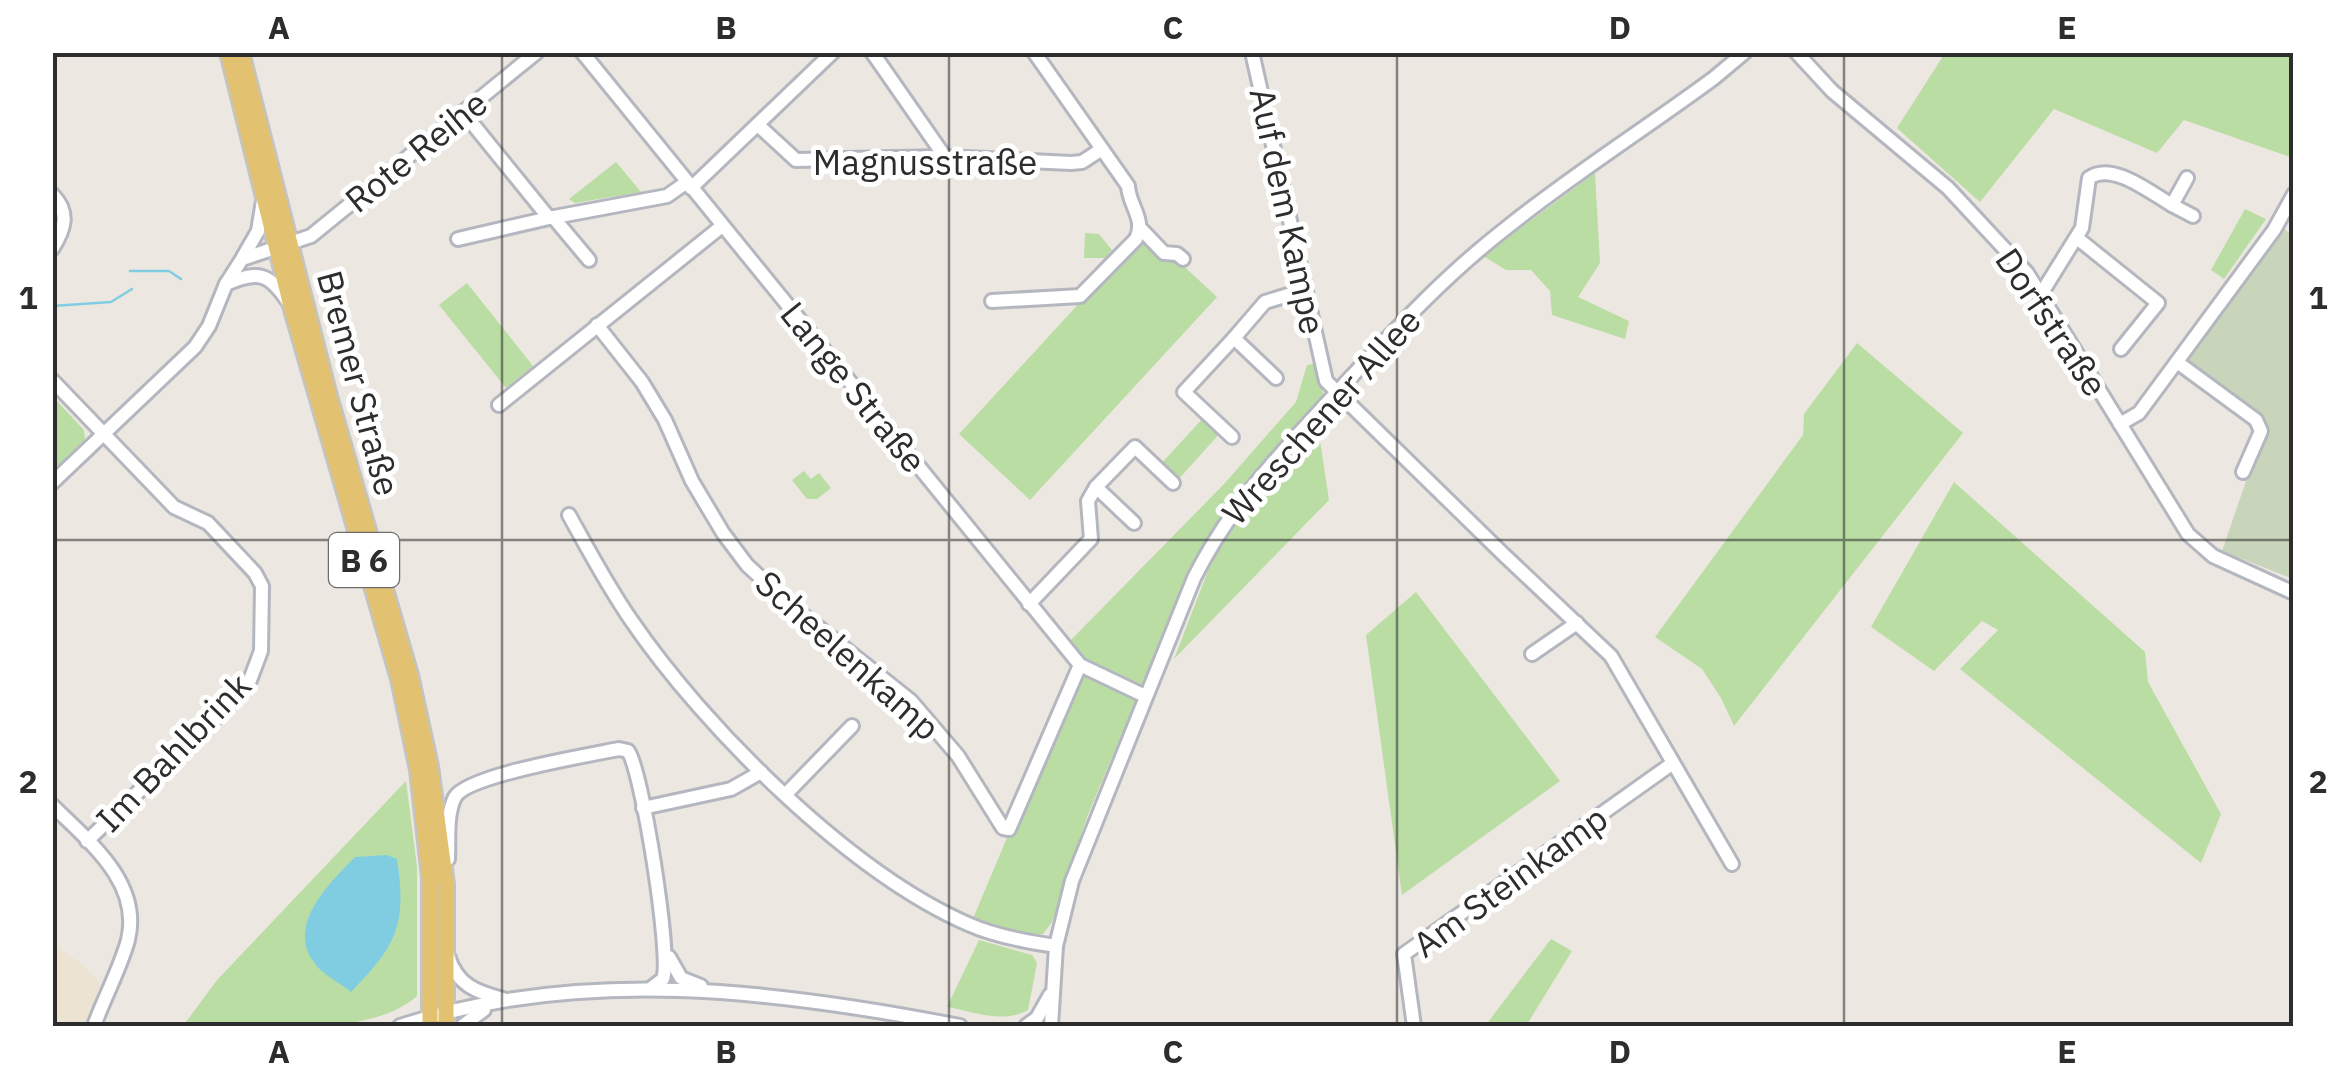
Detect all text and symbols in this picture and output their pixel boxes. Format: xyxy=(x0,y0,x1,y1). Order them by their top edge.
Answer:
text: A xyxy=(268,6,290,48)
text: B xyxy=(715,6,737,48)
text: C xyxy=(1163,6,1183,48)
text: D xyxy=(1609,6,1631,48)
text: E xyxy=(2057,6,2077,48)
street label: Rote Reihe xyxy=(335,80,497,222)
street label: Auf dem Kampe xyxy=(1239,84,1337,338)
street label: Magnusstraße xyxy=(813,139,1037,185)
street label: Dorfstraße xyxy=(1986,239,2118,405)
street label: Bremer Straße xyxy=(307,265,411,501)
text: 1 xyxy=(18,276,38,318)
text: 1 xyxy=(2308,276,2328,318)
street label: Lange Straße xyxy=(771,292,937,482)
street label: Wreschener Allee xyxy=(1211,298,1431,534)
road number: B 6 xyxy=(329,533,399,587)
street label: Scheelenkamp xyxy=(746,560,950,750)
street label: Im Bahlbrink xyxy=(86,663,260,841)
text: 2 xyxy=(18,760,38,802)
text: 2 xyxy=(2308,760,2328,802)
street label: Am Steinkamp xyxy=(1404,795,1616,967)
text: A xyxy=(268,1030,290,1072)
text: B xyxy=(715,1030,737,1072)
text: C xyxy=(1163,1030,1183,1072)
text: D xyxy=(1609,1030,1631,1072)
text: E xyxy=(2057,1030,2077,1072)

